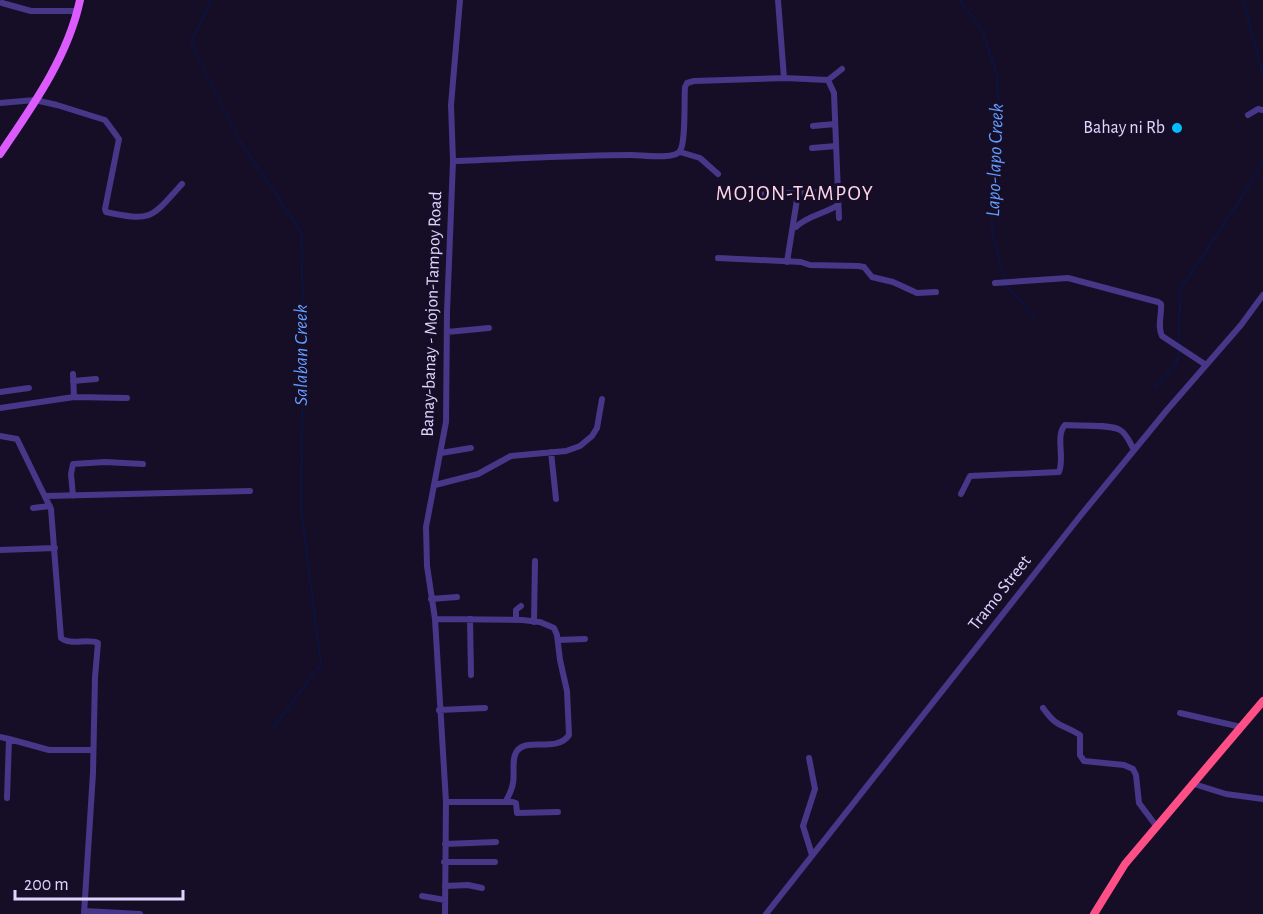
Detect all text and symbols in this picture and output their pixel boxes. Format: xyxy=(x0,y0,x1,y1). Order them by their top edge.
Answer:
water label: Lapo-lapo Creek xyxy=(983,103,1007,217)
place label: Bahay ni Rb xyxy=(1083,119,1165,137)
marker: Bahay ni Rb xyxy=(1170,121,1184,135)
district label: MOJON-TAMPOY xyxy=(716,183,874,204)
street label: Banay-banay - Mojon-Tampoy Road xyxy=(419,191,445,437)
water label: Salaban Creek xyxy=(291,304,311,406)
street label: Tramo Street xyxy=(965,552,1035,634)
scale bar xyxy=(15,863,183,901)
text: 200 m xyxy=(24,876,69,894)

